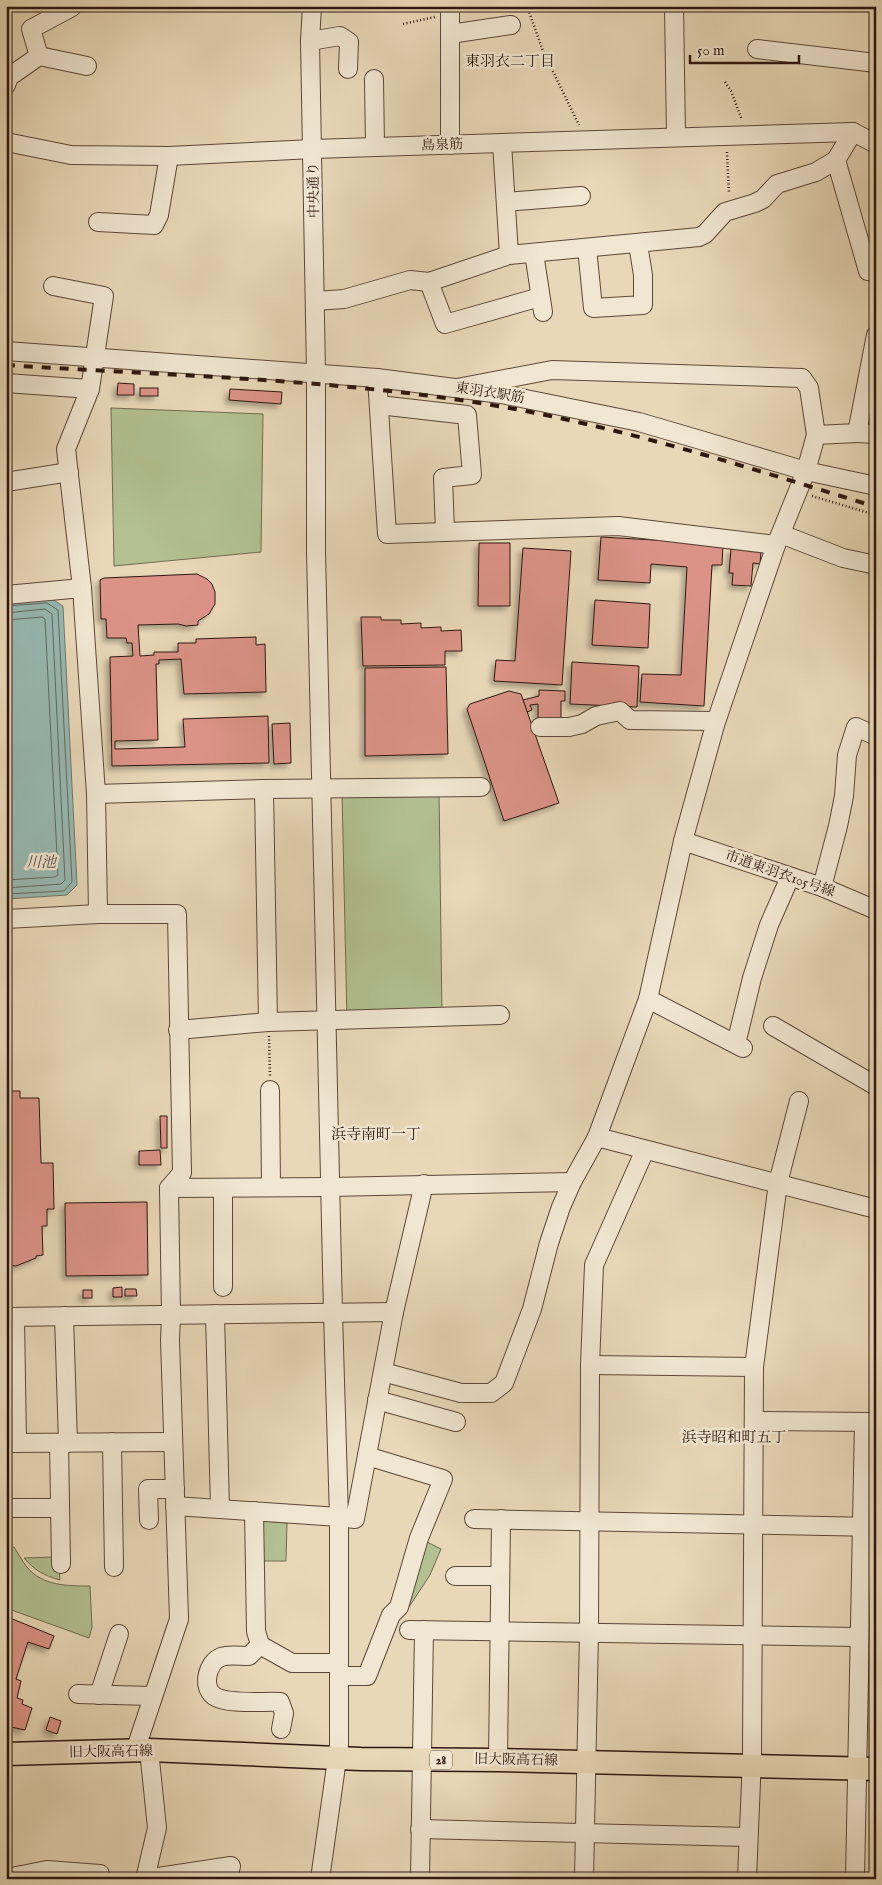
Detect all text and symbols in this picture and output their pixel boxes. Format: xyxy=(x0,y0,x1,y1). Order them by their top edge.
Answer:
scale bar xyxy=(690,32,798,64)
text: 50 m xyxy=(697,41,725,60)
district label: 東羽衣二丁目 xyxy=(465,52,555,71)
street label: 島泉筋 xyxy=(421,135,463,155)
street label: 中央通り xyxy=(305,162,323,218)
street label: 東羽衣駅筋 xyxy=(454,379,526,407)
street label: 市道東羽衣105号線 xyxy=(723,847,837,901)
water label: 川池 xyxy=(26,853,58,872)
district label: 浜寺南町一丁 xyxy=(331,1125,421,1144)
district label: 浜寺昭和町五丁 xyxy=(681,1428,787,1447)
street label: 旧大阪高石線 xyxy=(69,1742,153,1762)
road number: 28 xyxy=(430,1750,452,1770)
street label: 旧大阪高石線 xyxy=(474,1750,558,1770)

